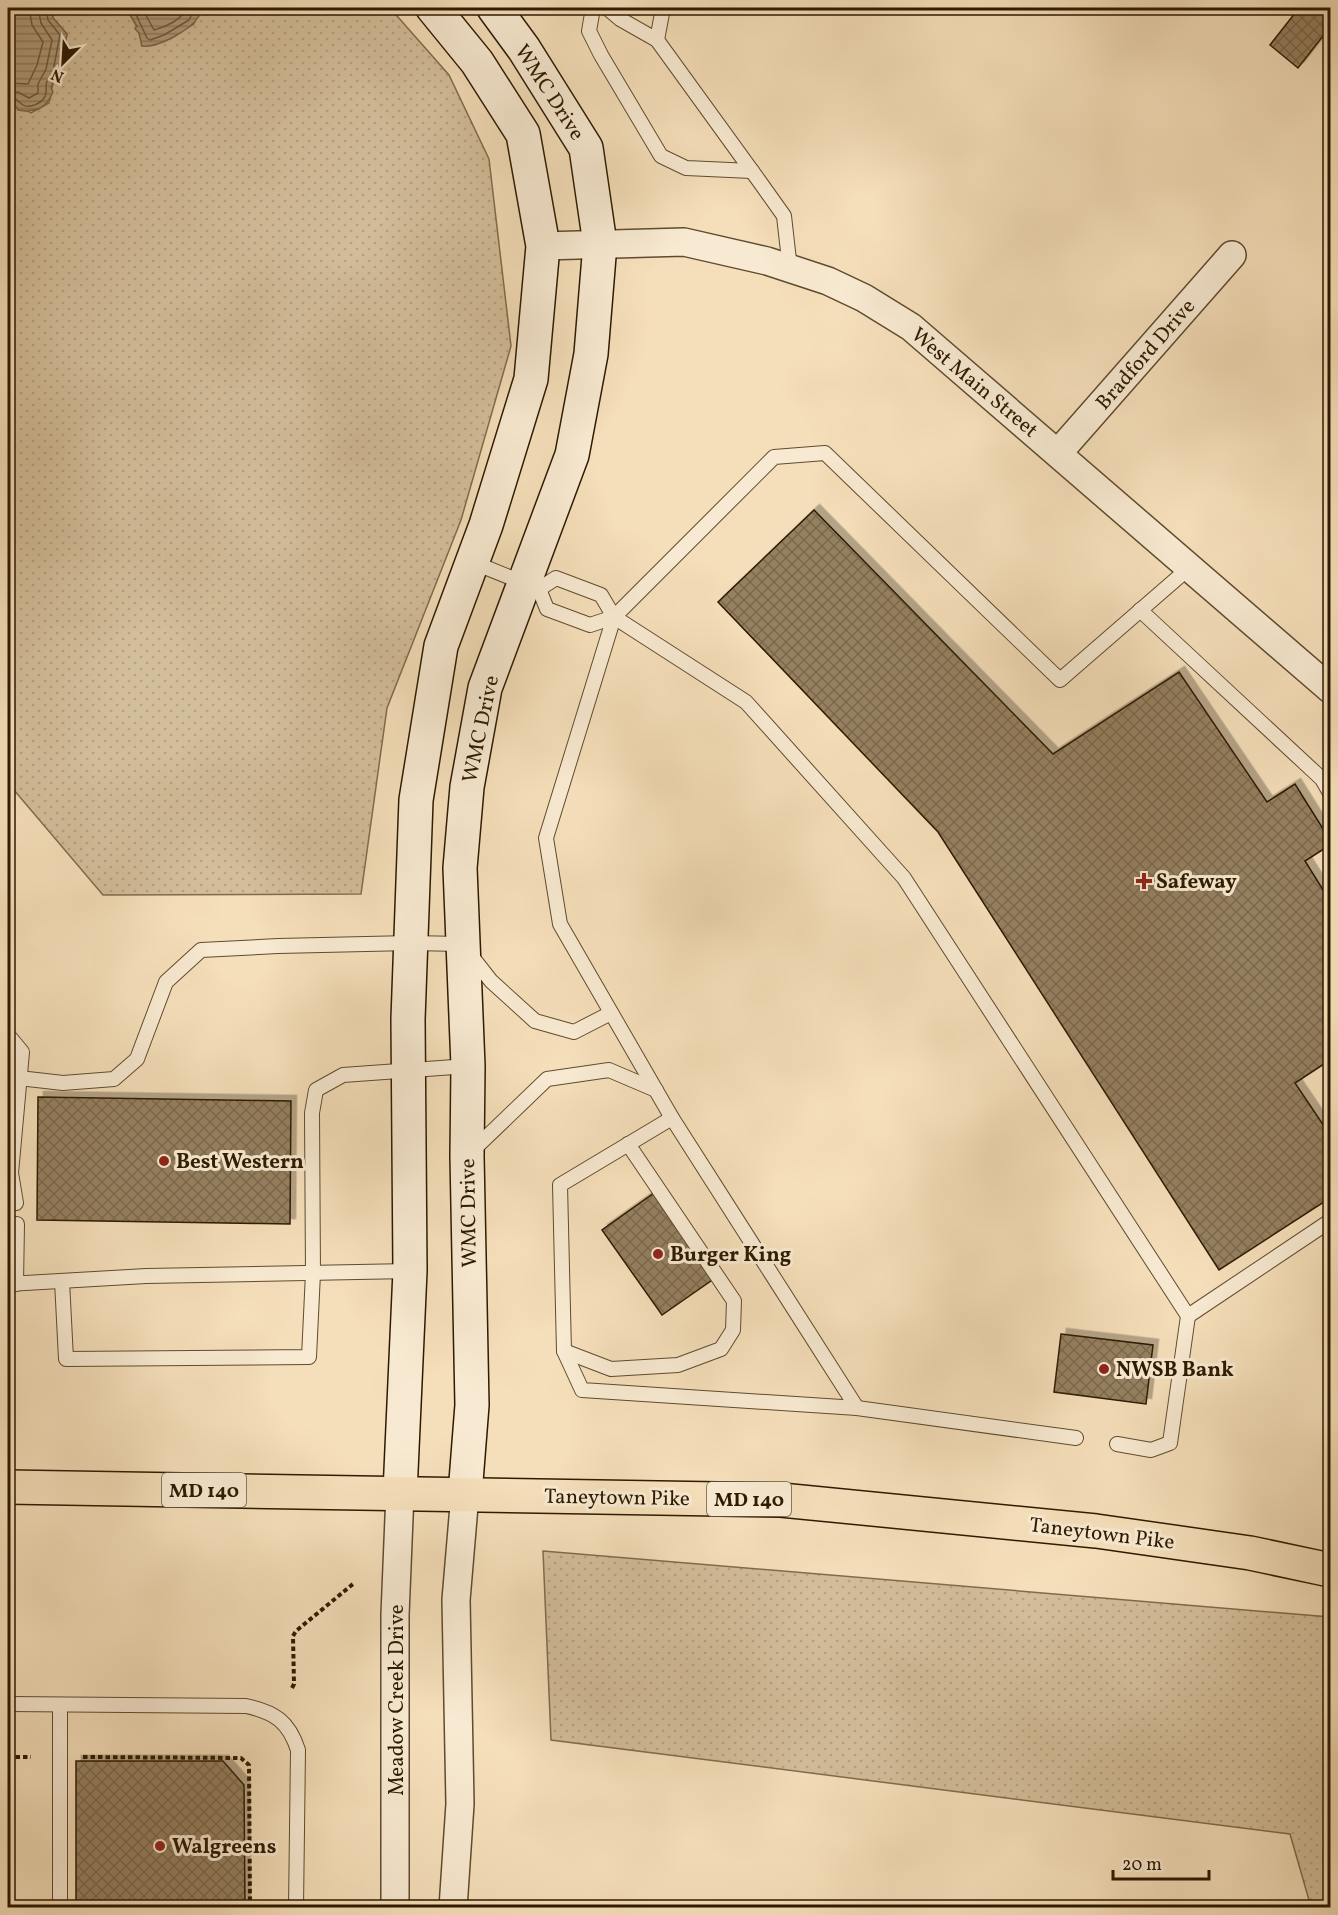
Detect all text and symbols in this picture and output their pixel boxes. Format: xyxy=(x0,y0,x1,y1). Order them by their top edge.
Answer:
north arrow xyxy=(33,33,93,93)
street label: WMC Drive xyxy=(507,39,591,147)
text: N xyxy=(48,62,67,87)
street label: Bradford Drive xyxy=(1090,293,1203,417)
street label: West Main Street xyxy=(904,321,1044,445)
street label: WMC Drive xyxy=(456,673,507,786)
place label: Safeway xyxy=(1156,868,1237,897)
marker: Safeway xyxy=(1137,874,1151,888)
place label: Best Western xyxy=(176,1148,304,1177)
marker: Best Western xyxy=(157,1154,171,1168)
street label: WMC Drive xyxy=(454,1158,485,1268)
place label: Burger King xyxy=(670,1241,791,1270)
marker: Burger King xyxy=(651,1247,665,1261)
place label: NWSB Bank xyxy=(1116,1356,1234,1385)
marker: NWSB Bank xyxy=(1097,1362,1111,1376)
road number: MD 140 xyxy=(162,1473,246,1507)
road number: MD 140 xyxy=(707,1482,791,1516)
street label: Taneytown Pike xyxy=(544,1483,690,1514)
street label: Taneytown Pike xyxy=(1028,1511,1176,1558)
street label: Meadow Creek Drive xyxy=(383,1604,412,1796)
place label: Walgreens xyxy=(172,1833,276,1862)
marker: Walgreens xyxy=(153,1839,167,1853)
scale bar xyxy=(1113,1843,1209,1881)
text: 20 m xyxy=(1122,1853,1162,1878)

